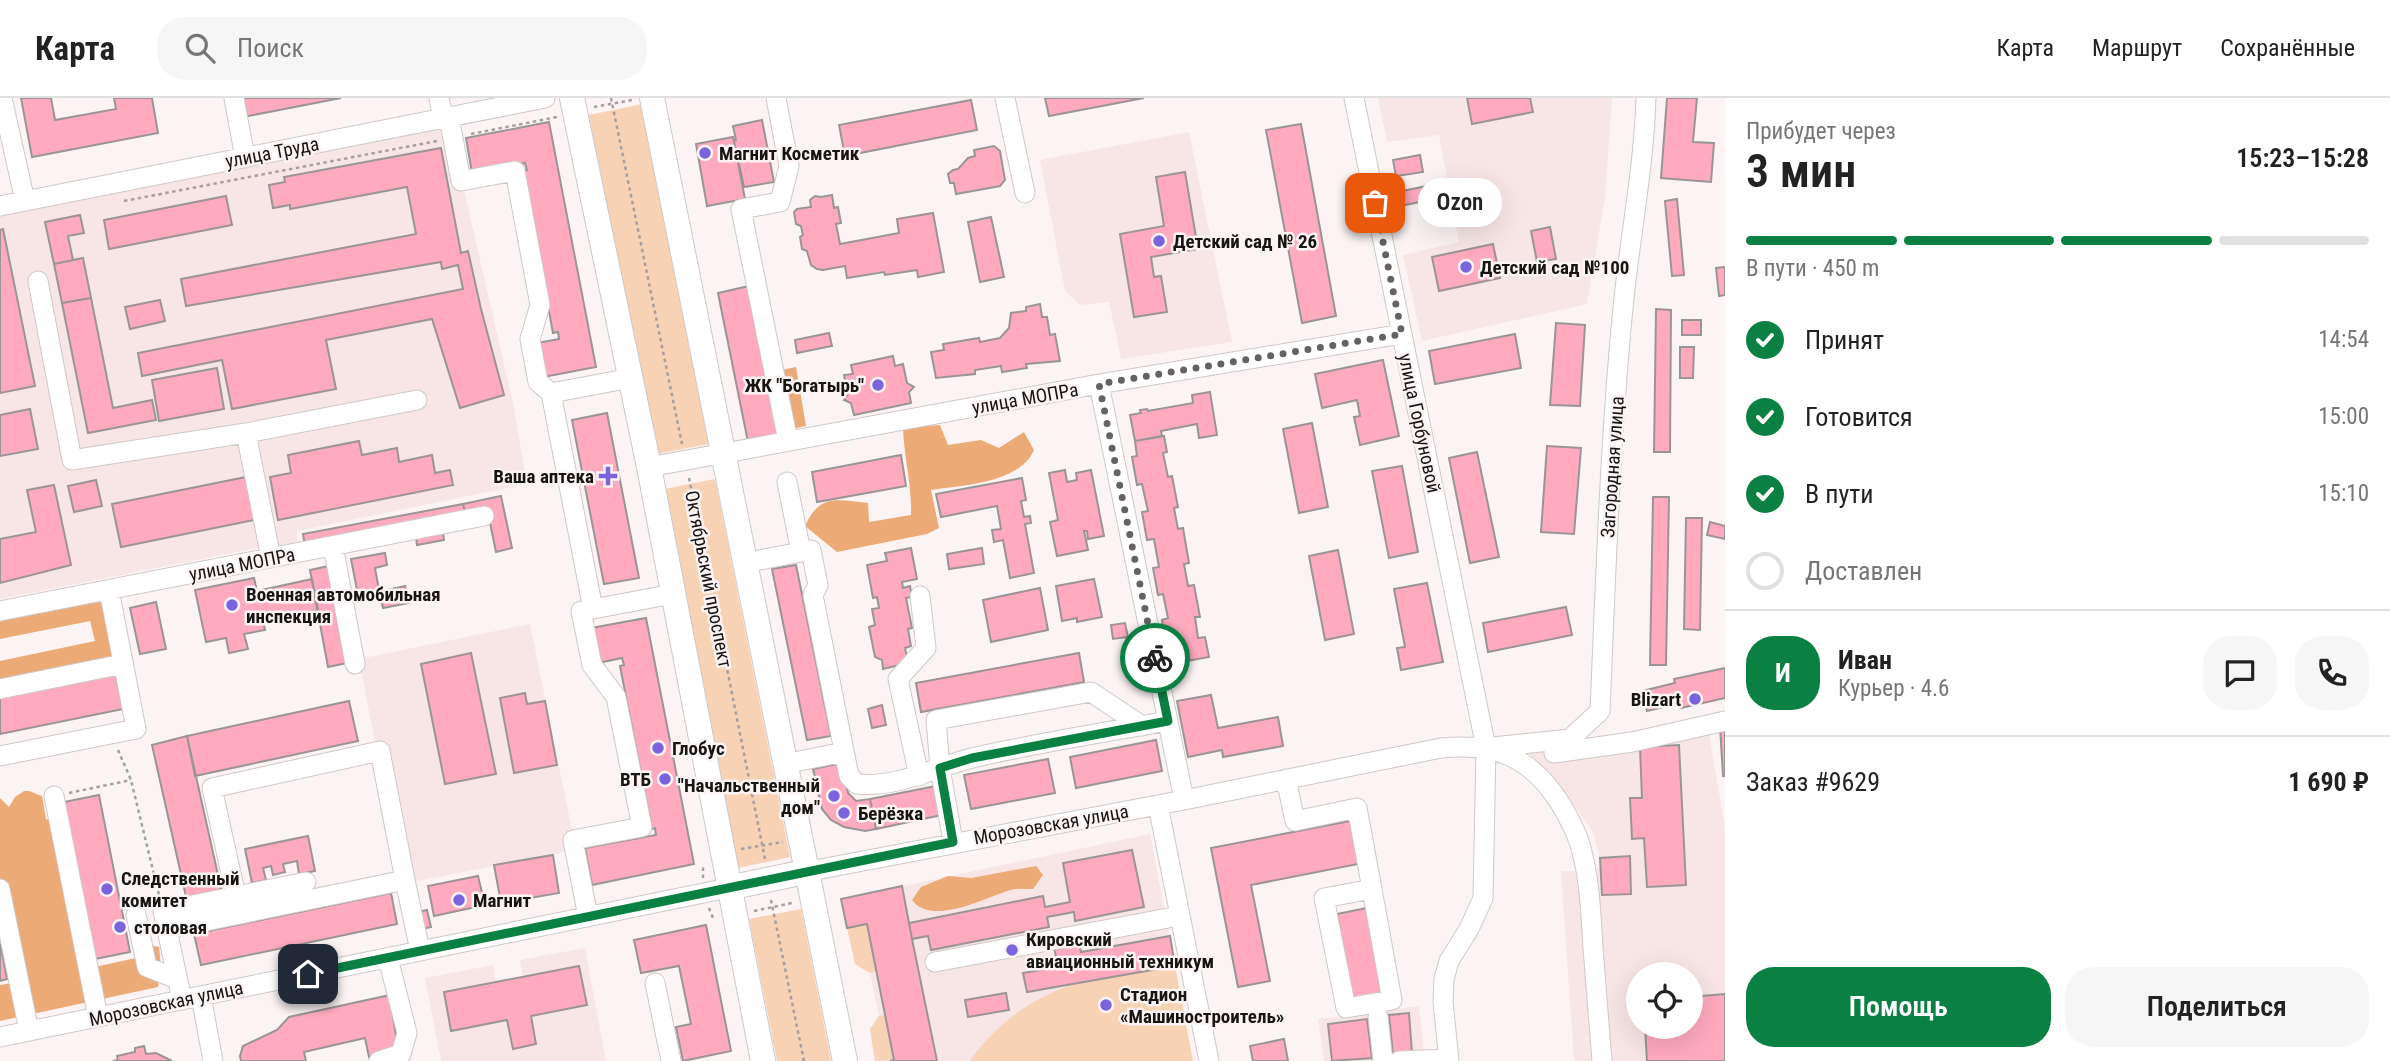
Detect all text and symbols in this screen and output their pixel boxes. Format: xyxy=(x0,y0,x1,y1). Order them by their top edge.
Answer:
search box xyxy=(157,17,647,80)
text: Карта xyxy=(35,29,115,68)
icon: search xyxy=(181,29,219,67)
text: Поиск xyxy=(237,33,304,63)
text: Карта xyxy=(1997,34,2054,62)
text: Маршрут xyxy=(2092,34,2182,62)
text: Сохранённые xyxy=(2220,34,2355,62)
text: Прибудет через xyxy=(1746,118,1896,145)
street label: улица Труда xyxy=(223,132,321,173)
place label: Магнит Косметик xyxy=(719,142,860,165)
text: 15:23–15:28 xyxy=(2236,143,2369,173)
text: 3 мин xyxy=(1746,144,1856,198)
marker: Магнит Косметик xyxy=(697,145,713,161)
pin xyxy=(1345,173,1405,233)
callout: Ozon xyxy=(1417,178,1501,228)
icon: bag xyxy=(1356,184,1394,222)
text: Ozon xyxy=(1437,189,1483,216)
place label: Детский сад № 26 xyxy=(1173,230,1317,253)
marker: Детский сад № 26 xyxy=(1151,233,1167,249)
text: В пути · 450 m xyxy=(1746,255,1879,282)
place label: Детский сад №100 xyxy=(1480,256,1629,279)
marker: Детский сад №100 xyxy=(1458,259,1474,275)
icon: check xyxy=(1746,321,1784,359)
text: Принят xyxy=(1805,325,1884,355)
text: 14:54 xyxy=(2318,326,2369,353)
street label: улица Горбуновой xyxy=(1394,351,1446,495)
place label: ЖК "Богатырь" xyxy=(744,374,864,397)
marker: ЖК "Богатырь" xyxy=(870,377,886,393)
street label: улица МОПРа xyxy=(970,378,1080,419)
street label: Загородная улица xyxy=(1596,395,1629,539)
icon: check xyxy=(1746,398,1784,436)
text: Готовится xyxy=(1805,402,1913,432)
text: 15:00 xyxy=(2318,403,2369,430)
place label: Ваша аптека xyxy=(493,465,594,488)
marker: Ваша аптека xyxy=(600,468,616,484)
icon: check xyxy=(1746,475,1784,513)
text: В пути xyxy=(1805,479,1874,509)
text: 15:10 xyxy=(2318,480,2369,507)
street label: Октябрьский проспект xyxy=(680,489,737,670)
street label: улица МОПРа xyxy=(187,543,297,586)
text: Доставлен xyxy=(1805,556,1922,586)
place label: Военная автомобильная инспекция xyxy=(246,583,441,628)
marker: Военная автомобильная инспекция xyxy=(224,597,240,613)
courier xyxy=(1120,623,1190,693)
button: chat xyxy=(2203,636,2277,710)
button: phone xyxy=(2295,636,2369,710)
icon: bike xyxy=(1136,639,1174,677)
text: Иван xyxy=(1838,645,1892,675)
text: И xyxy=(1775,658,1791,688)
text: Курьер · 4.6 xyxy=(1838,675,1949,702)
place label: Blizart xyxy=(1631,688,1681,711)
marker: Blizart xyxy=(1687,691,1703,707)
place label: Глобус xyxy=(672,737,725,760)
marker: Глобус xyxy=(650,740,666,756)
text: Заказ #9629 xyxy=(1746,767,1880,797)
text: 1 690 ₽ xyxy=(2288,767,2369,797)
place label: ВТБ xyxy=(620,768,651,791)
marker: ВТБ xyxy=(657,771,673,787)
place label: "Начальственный дом" xyxy=(678,774,820,819)
marker: "Начальственный дом" xyxy=(826,788,842,804)
street label: Морозовская улица xyxy=(972,800,1130,849)
place label: Берёзка xyxy=(858,802,923,825)
marker: Берёзка xyxy=(836,805,852,821)
place label: Следственный комитет xyxy=(121,867,239,912)
marker: Следственный комитет xyxy=(99,881,115,897)
place label: Магнит xyxy=(473,889,531,912)
marker: Магнит xyxy=(451,892,467,908)
place label: столовая xyxy=(134,916,207,939)
marker: столовая xyxy=(112,919,128,935)
place label: Кировский авиационный техникум xyxy=(1026,928,1214,973)
marker: Кировский авиационный техникум xyxy=(1004,942,1020,958)
pin xyxy=(278,944,338,1004)
icon: home xyxy=(289,955,327,993)
map controls xyxy=(1626,962,1703,1039)
button: locate xyxy=(1626,962,1703,1039)
button: Помощь xyxy=(1746,967,2051,1047)
button: Поделиться xyxy=(2065,967,2369,1047)
street label: Морозовская улица xyxy=(87,976,245,1031)
place label: Стадион «Машиностроитель» xyxy=(1120,983,1284,1028)
marker: Стадион «Машиностроитель» xyxy=(1098,997,1114,1013)

